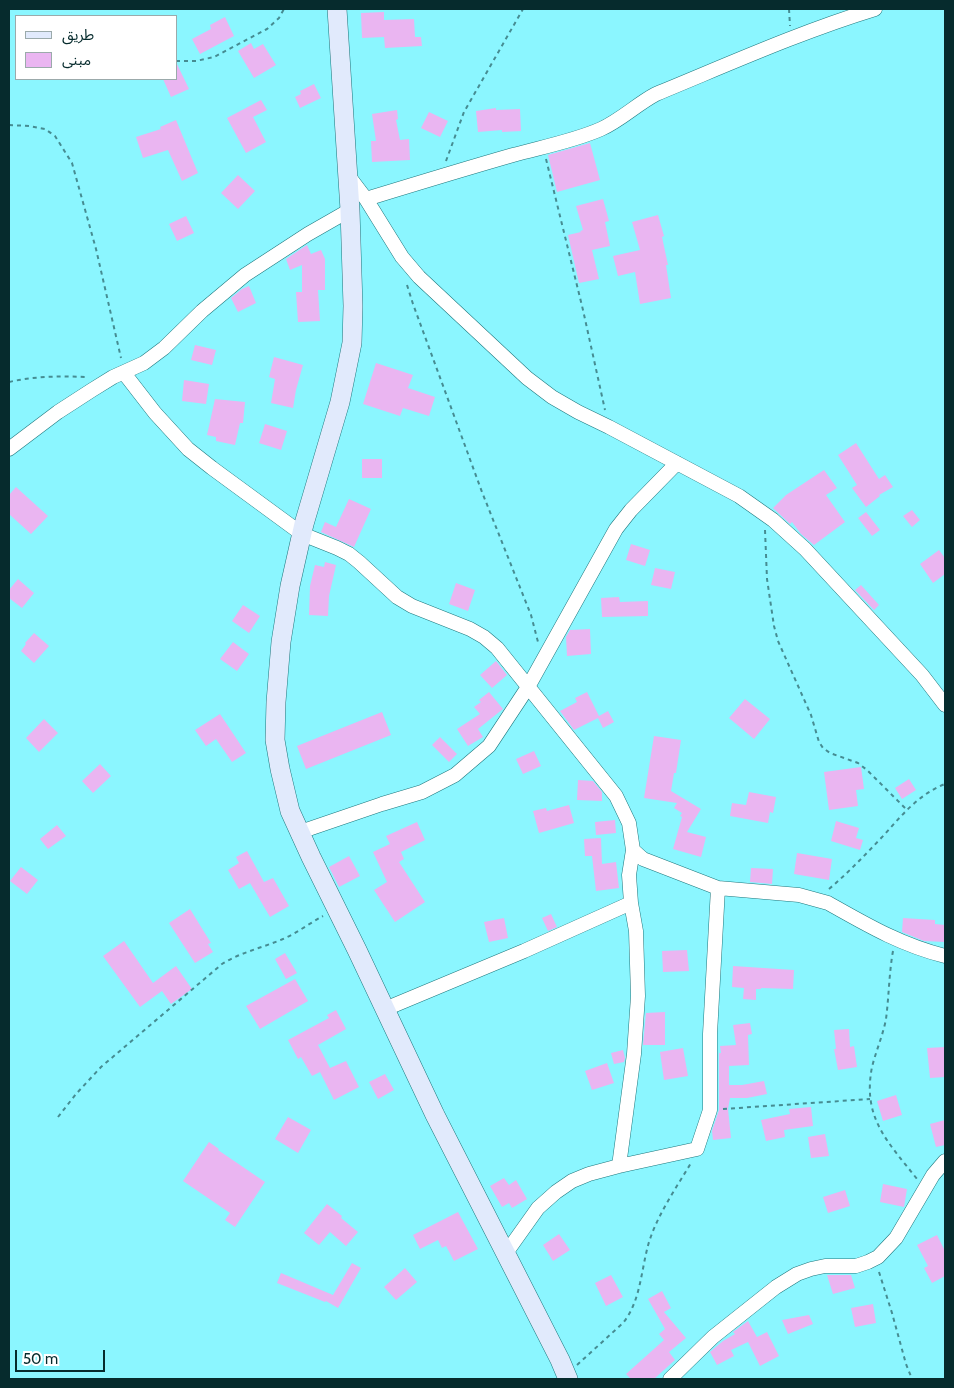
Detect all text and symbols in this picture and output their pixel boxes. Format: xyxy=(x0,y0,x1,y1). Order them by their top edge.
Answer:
legend xyxy=(15,15,178,80)
text: طريق xyxy=(62,26,94,44)
text: مبنى xyxy=(62,51,91,69)
scale bar xyxy=(18,1340,108,1372)
text: 50 m xyxy=(23,1350,58,1368)

